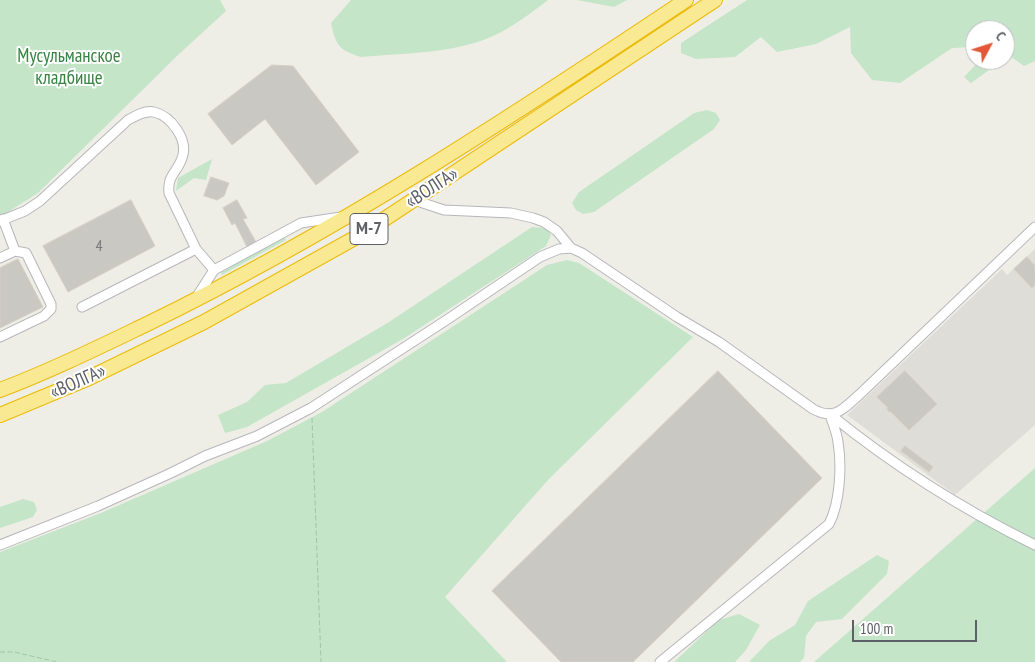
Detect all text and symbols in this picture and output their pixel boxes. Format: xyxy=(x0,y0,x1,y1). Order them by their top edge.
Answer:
north arrow xyxy=(965,20,1015,70)
text: С xyxy=(992,28,1010,44)
park label: Мусульманское кладбище xyxy=(17,46,121,90)
street label: «ВОЛГА» xyxy=(401,163,463,213)
road number: М-7 xyxy=(350,213,388,244)
house number: 4 xyxy=(95,236,103,256)
street label: «ВОЛГА» xyxy=(47,360,109,404)
scale bar xyxy=(855,610,980,642)
text: 100 m xyxy=(860,619,893,638)

